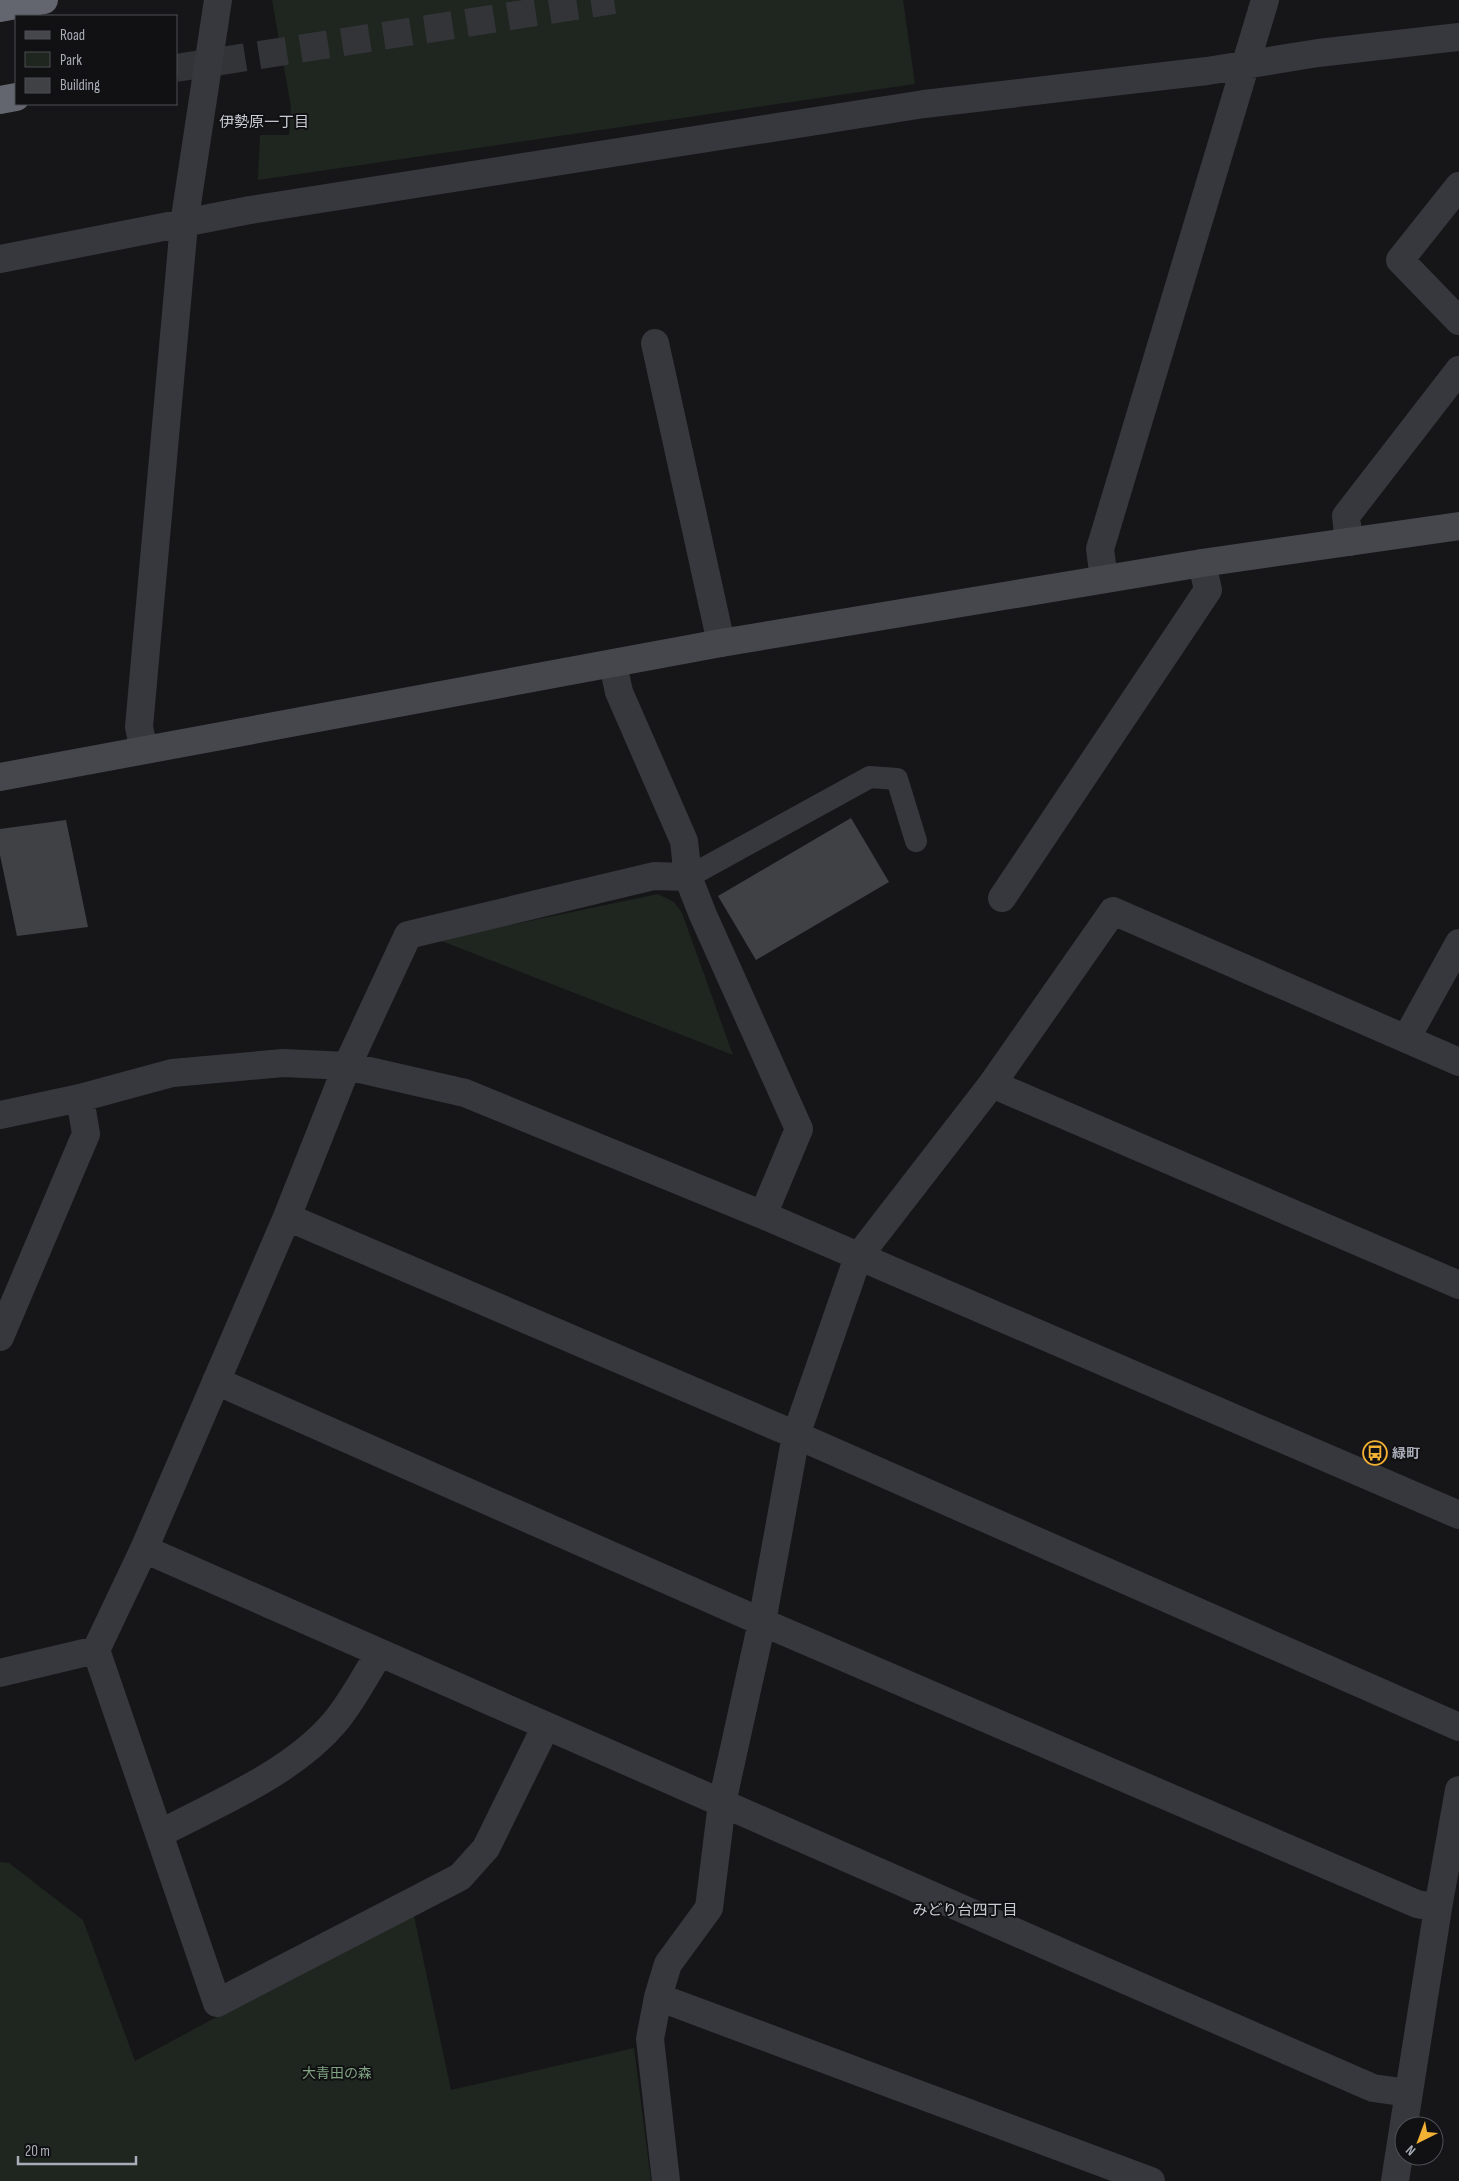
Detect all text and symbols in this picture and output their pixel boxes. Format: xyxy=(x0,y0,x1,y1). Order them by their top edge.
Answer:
legend xyxy=(15,15,178,105)
text: Road xyxy=(60,26,85,45)
text: Park xyxy=(60,51,82,70)
text: Building xyxy=(60,76,100,95)
district label: 伊勢原一丁目 xyxy=(219,113,309,132)
bus stop icon: 緑町 xyxy=(1362,1440,1388,1466)
place label: 緑町 xyxy=(1392,1445,1420,1462)
district label: みどり台四丁目 xyxy=(912,1901,1018,1920)
park label: 大青田の森 xyxy=(302,2065,372,2082)
north arrow xyxy=(1394,2116,1444,2166)
scale bar xyxy=(18,2134,135,2166)
text: N xyxy=(1402,2141,1419,2159)
text: 20 m xyxy=(25,2142,50,2161)

